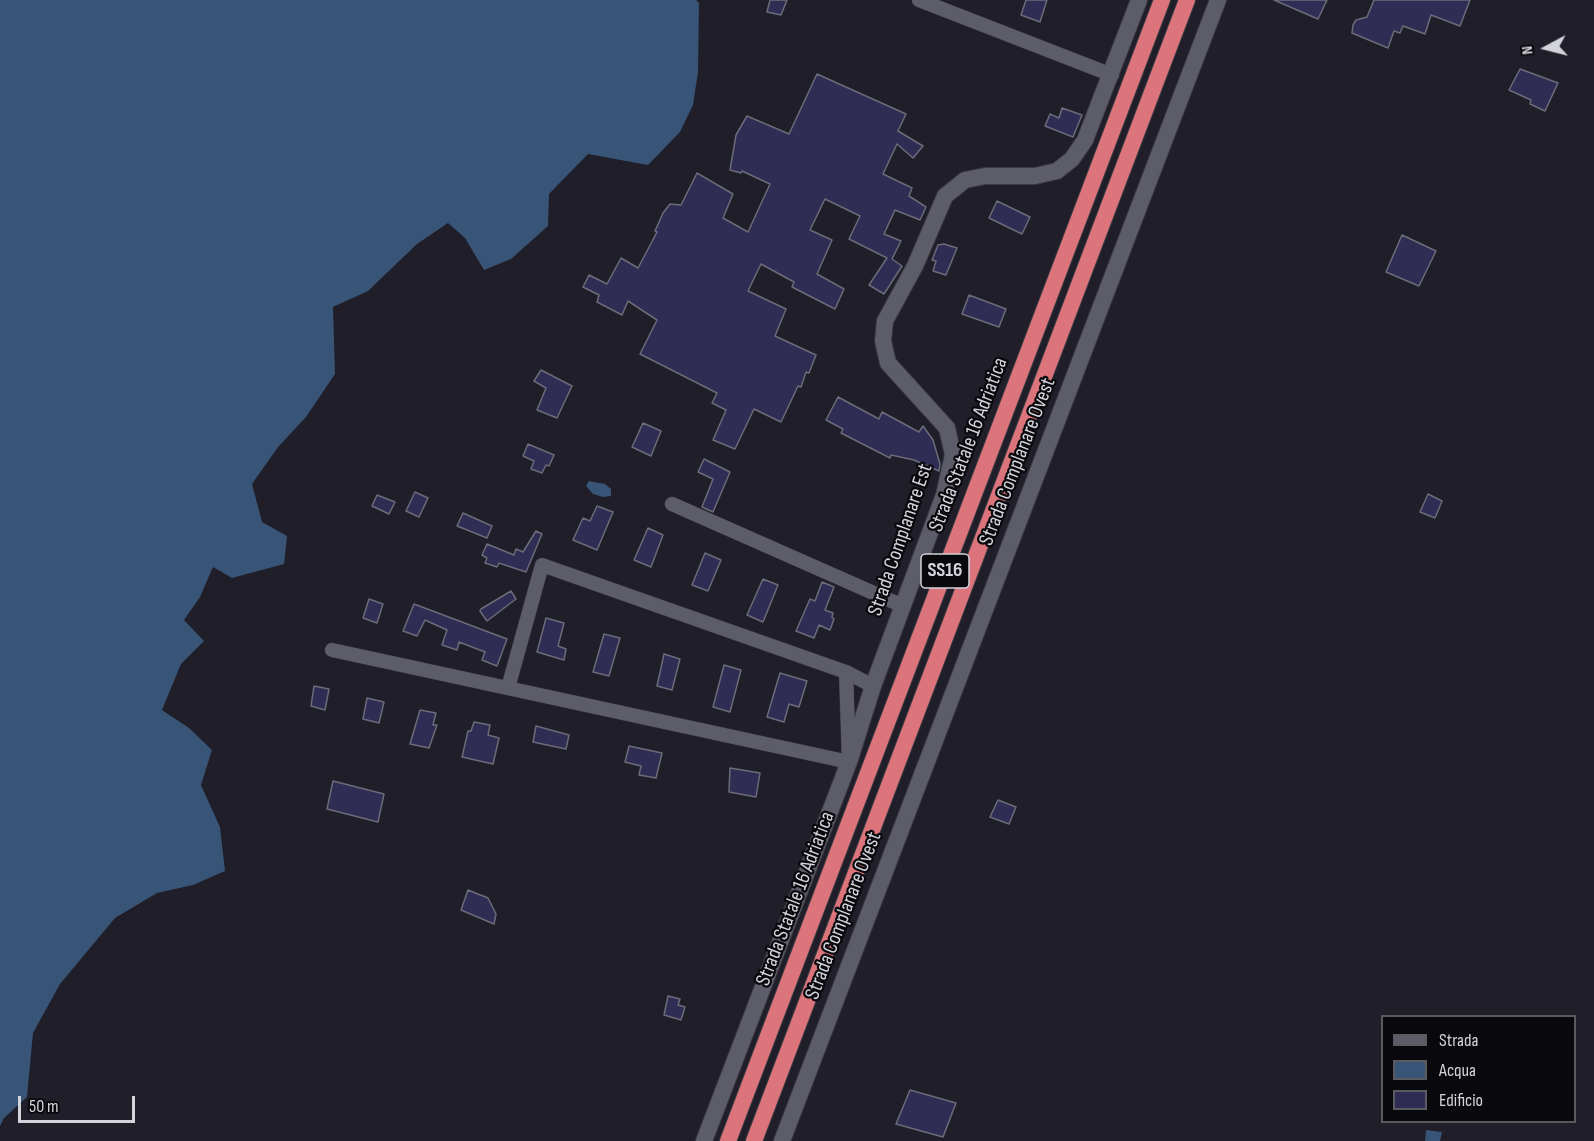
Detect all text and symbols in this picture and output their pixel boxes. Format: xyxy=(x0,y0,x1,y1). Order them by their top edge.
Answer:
north arrow xyxy=(1516,18,1576,78)
text: N xyxy=(1518,45,1538,56)
street label: Strada Statale 16 Adriatica xyxy=(924,354,1014,536)
street label: Strada Complanare Ovest xyxy=(974,375,1062,549)
street label: Strada Complanare Est xyxy=(863,461,939,619)
road number: SS16 xyxy=(921,554,969,588)
street label: Strada Statale 16 Adriatica xyxy=(751,808,841,990)
street label: Strada Complanare Ovest xyxy=(800,829,888,1003)
legend xyxy=(1381,1015,1576,1123)
text: Strada xyxy=(1439,1030,1478,1051)
text: Acqua xyxy=(1439,1060,1476,1081)
scale bar xyxy=(21,1084,138,1122)
text: Edificio xyxy=(1439,1090,1483,1111)
text: 50 m xyxy=(29,1096,59,1117)

